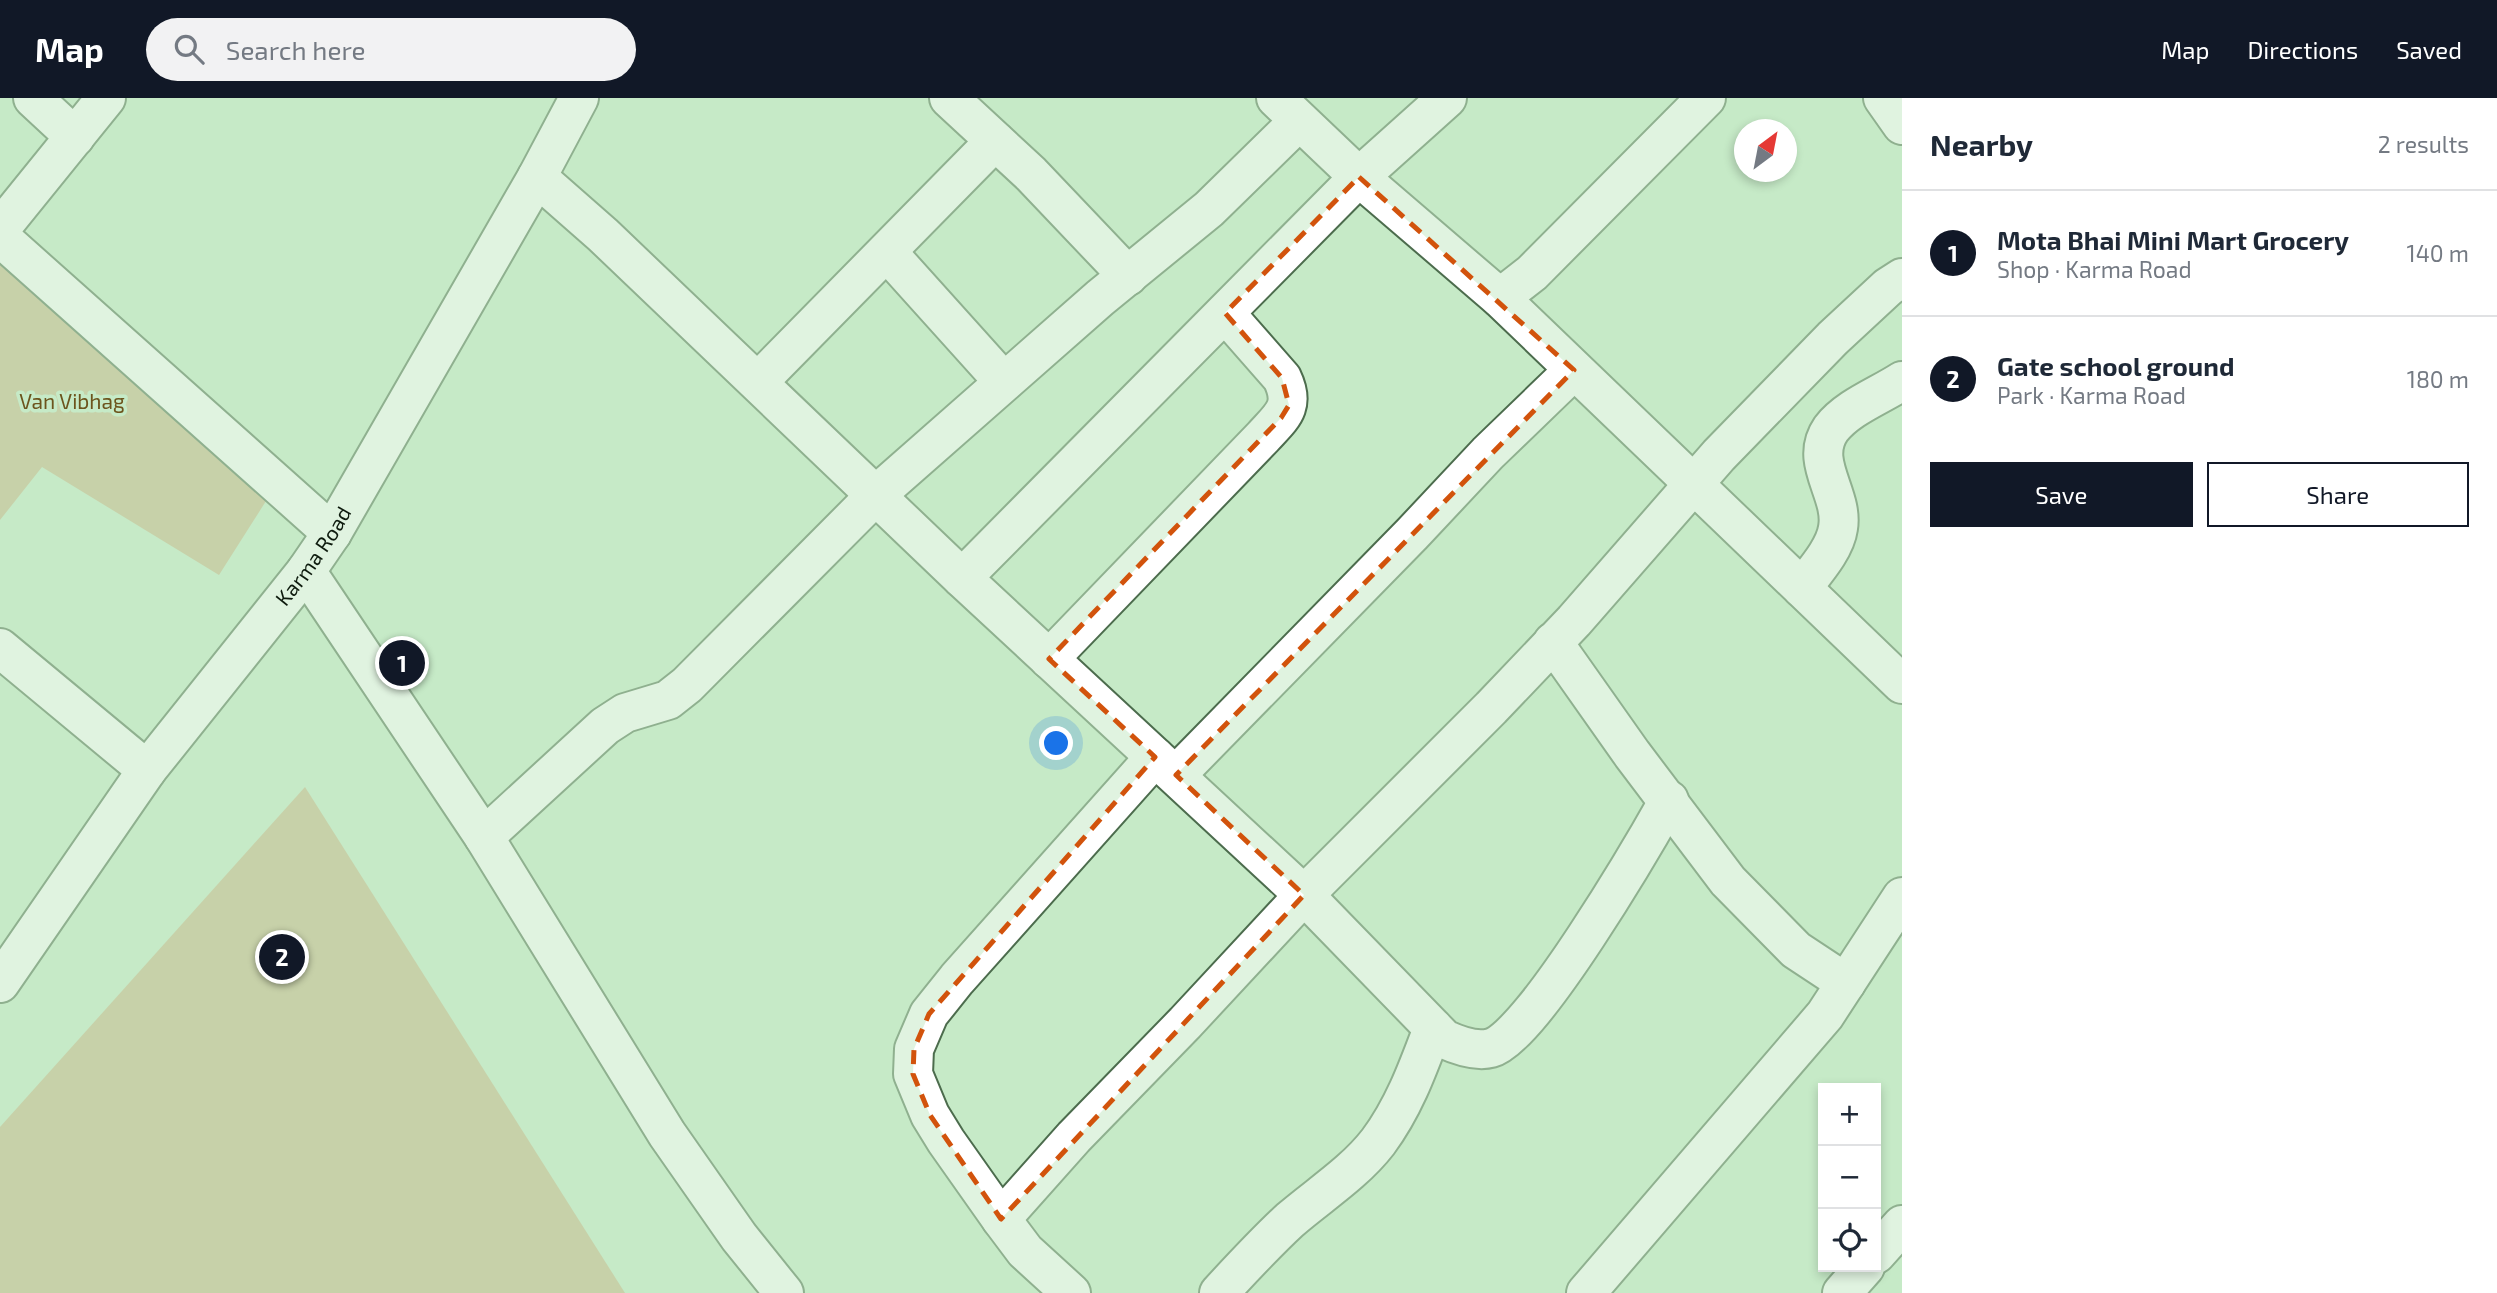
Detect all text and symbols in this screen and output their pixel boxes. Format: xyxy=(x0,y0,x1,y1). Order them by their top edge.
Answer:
search box xyxy=(146,18,636,81)
text: Map xyxy=(35,29,104,69)
icon: search xyxy=(170,30,208,68)
text: Search here xyxy=(226,34,365,65)
text: Map xyxy=(2161,35,2209,64)
text: Directions xyxy=(2247,35,2358,64)
text: Saved xyxy=(2396,35,2462,64)
north arrow xyxy=(1734,119,1797,182)
text: Nearby xyxy=(1930,126,2033,162)
text: 2 results xyxy=(2378,130,2469,158)
text: Mota Bhai Mini Mart Grocery xyxy=(1997,224,2349,255)
text: 1 xyxy=(1948,239,1958,267)
text: 140 m xyxy=(2407,239,2469,267)
text: Shop · Karma Road xyxy=(1997,255,2192,283)
text: Gate school ground xyxy=(1997,350,2234,381)
text: 2 xyxy=(1946,365,1960,393)
text: 180 m xyxy=(2407,365,2469,393)
text: Park · Karma Road xyxy=(1997,381,2186,409)
park label: Van Vibhag xyxy=(19,388,125,413)
button: Save xyxy=(1930,462,2193,527)
button: Share xyxy=(2207,462,2469,527)
street label: Karma Road xyxy=(269,502,356,610)
pin: 1 xyxy=(379,637,425,689)
your location xyxy=(1039,726,1073,760)
pin: 2 xyxy=(259,931,305,983)
map controls xyxy=(1818,1083,1881,1272)
button: + xyxy=(1818,1083,1881,1146)
button: − xyxy=(1818,1146,1881,1209)
button: locate xyxy=(1818,1209,1881,1272)

